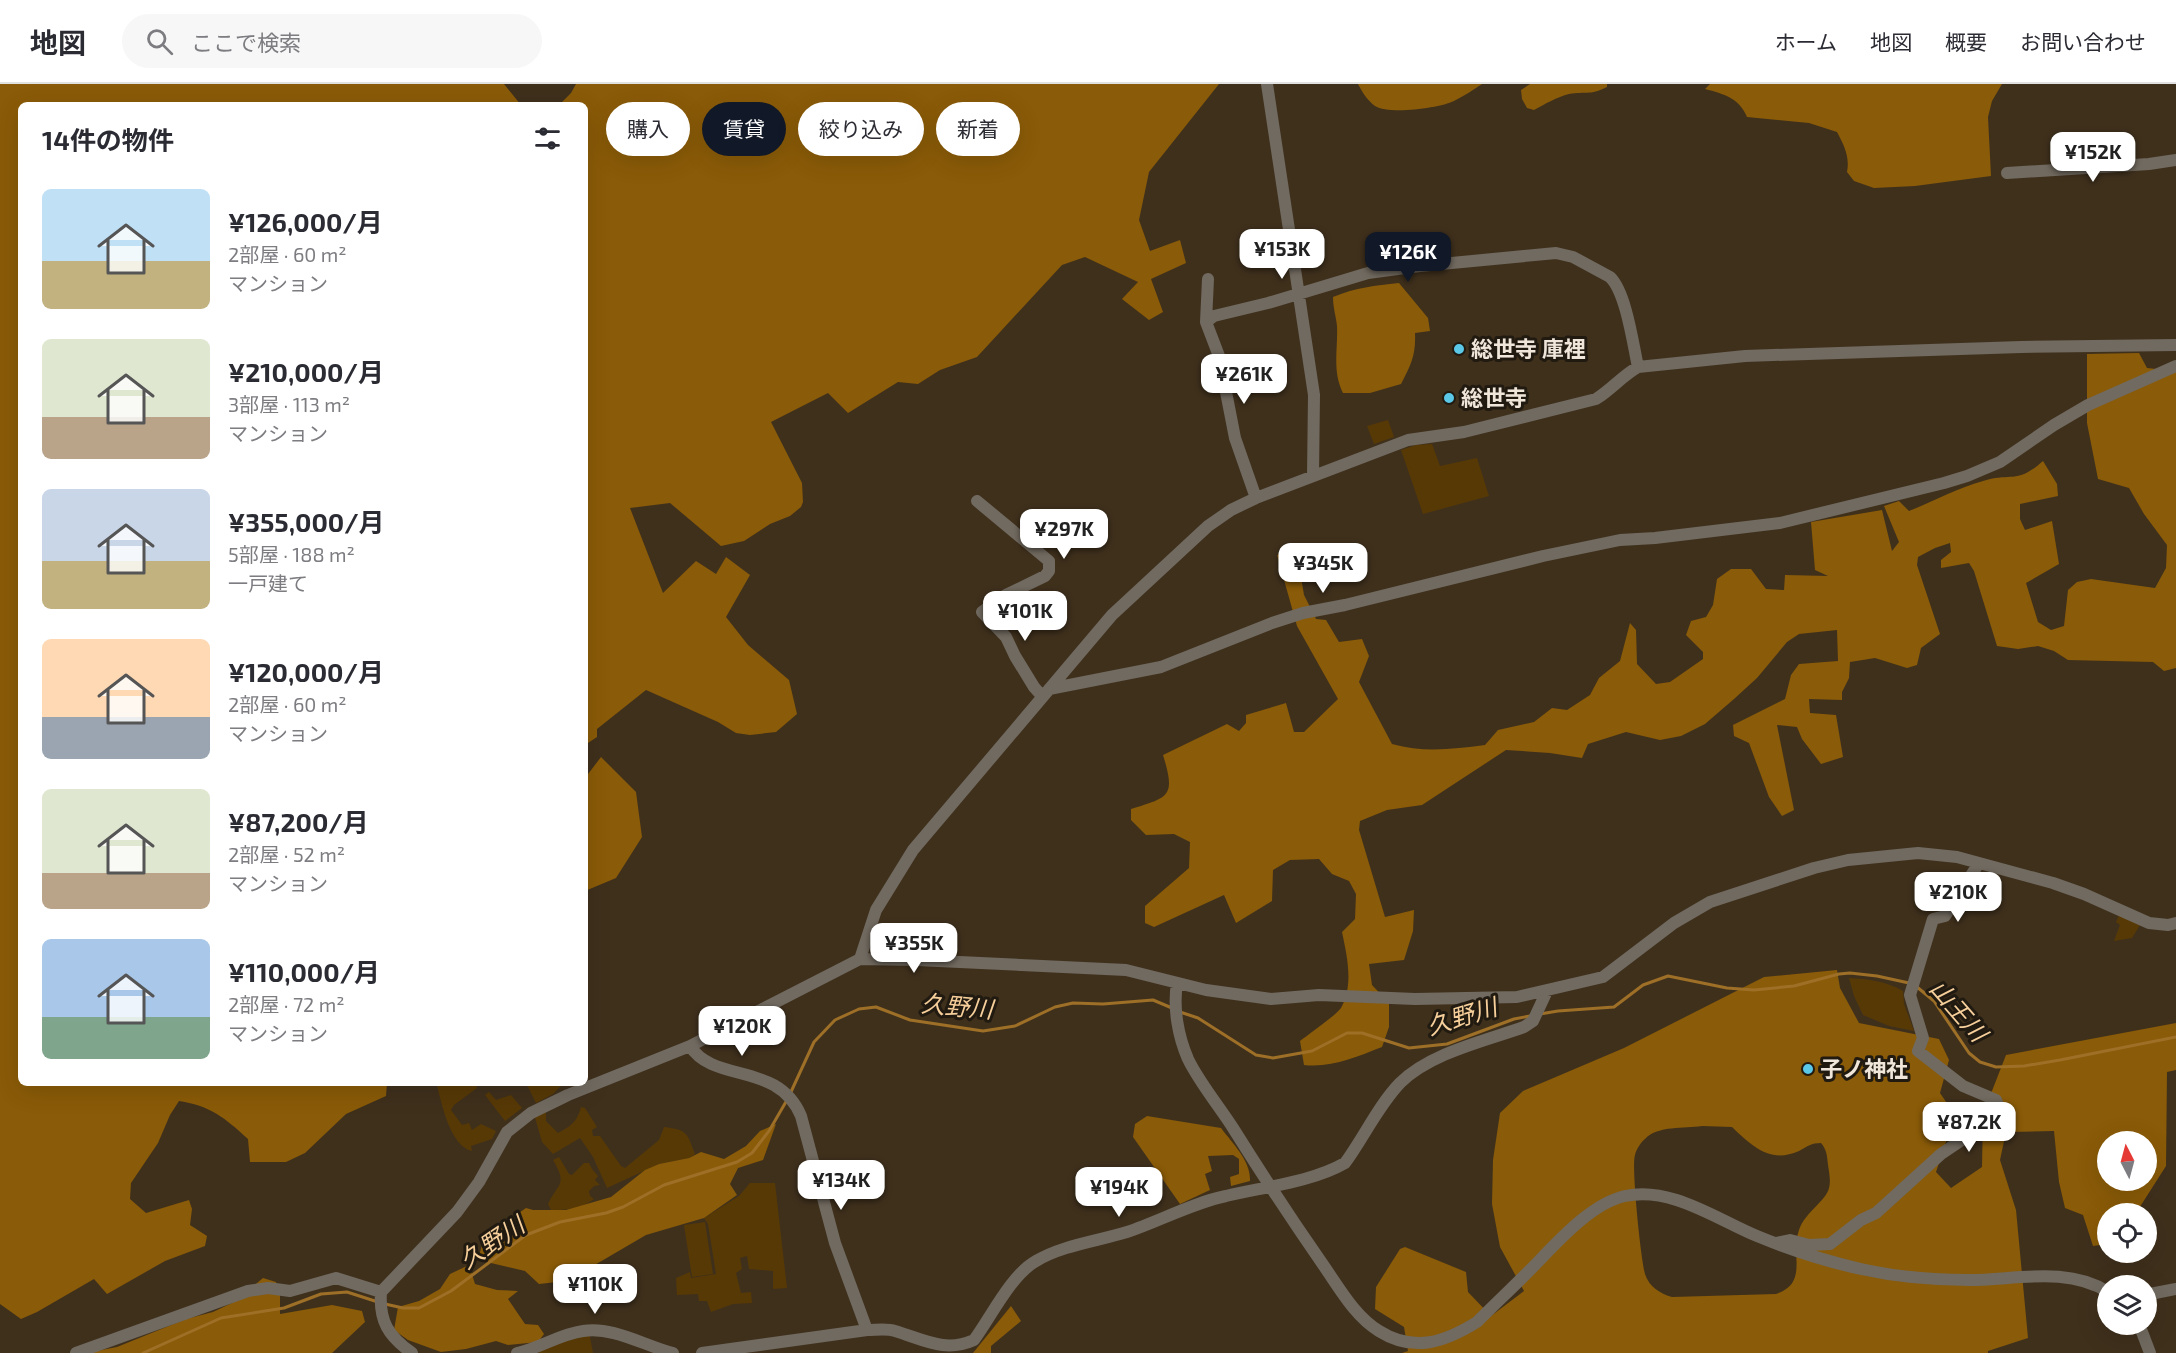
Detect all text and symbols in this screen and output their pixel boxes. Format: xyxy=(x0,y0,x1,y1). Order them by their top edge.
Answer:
search box xyxy=(122,14,542,68)
text: 地図 xyxy=(30,25,86,59)
icon: search xyxy=(143,25,176,58)
text: ここで検索 xyxy=(191,29,301,55)
text: ホーム xyxy=(1775,29,1837,54)
text: 地図 xyxy=(1870,29,1912,54)
text: 概要 xyxy=(1945,29,1987,54)
text: お問い合わせ xyxy=(2020,29,2146,54)
chip: 購入 xyxy=(606,102,690,156)
chip: 賃貸 xyxy=(702,102,786,156)
chip: 絞り込み xyxy=(798,102,924,156)
chip: 新着 xyxy=(936,102,1020,156)
icon: filters xyxy=(531,122,564,155)
text: 14件の物件 xyxy=(42,124,174,155)
pin: ¥152K xyxy=(2051,132,2135,183)
text: ¥152K xyxy=(2064,139,2122,163)
text: ¥126,000/月 xyxy=(228,206,383,237)
icon: home xyxy=(90,213,162,285)
pin: ¥153K xyxy=(1240,229,1324,280)
pin: ¥126K xyxy=(1366,232,1450,283)
text: ¥153K xyxy=(1254,236,1310,260)
text: ¥126K xyxy=(1379,239,1437,263)
text: 2部屋 · 60 m² xyxy=(228,242,347,266)
text: マンション xyxy=(228,271,328,295)
place label: 総世寺 庫裡 xyxy=(1471,335,1586,361)
marker: 総世寺 庫裡 xyxy=(1452,342,1466,356)
pin: ¥261K xyxy=(1202,354,1286,405)
text: ¥210,000/月 xyxy=(228,356,384,387)
text: ¥261K xyxy=(1215,361,1273,385)
icon: home xyxy=(90,363,162,435)
place label: 総世寺 xyxy=(1461,384,1527,410)
marker: 総世寺 xyxy=(1442,391,1456,405)
text: 3部屋 · 113 m² xyxy=(228,392,350,416)
text: マンション xyxy=(228,421,328,445)
text: ¥355,000/月 xyxy=(228,506,385,537)
pin: ¥297K xyxy=(1022,509,1106,560)
icon: home xyxy=(90,513,162,585)
text: ¥297K xyxy=(1034,516,1094,540)
text: 5部屋 · 188 m² xyxy=(228,542,355,566)
pin: ¥345K xyxy=(1281,543,1365,594)
text: ¥345K xyxy=(1292,550,1354,574)
text: 一戸建て xyxy=(228,571,308,595)
pin: ¥101K xyxy=(983,591,1067,642)
text: ¥101K xyxy=(997,598,1053,622)
text: ¥120,000/月 xyxy=(228,656,384,687)
icon: home xyxy=(90,663,162,735)
text: 2部屋 · 60 m² xyxy=(228,692,347,716)
text: マンション xyxy=(228,721,328,745)
text: ¥87,200/月 xyxy=(228,806,369,837)
icon: home xyxy=(90,813,162,885)
text: 2部屋 · 52 m² xyxy=(228,842,345,866)
text: マンション xyxy=(228,871,328,895)
pin: ¥210K xyxy=(1916,872,2000,923)
text: ¥210K xyxy=(1929,879,1987,903)
pin: ¥355K xyxy=(872,923,956,974)
text: ¥355K xyxy=(884,930,944,954)
text: ¥110,000/月 xyxy=(228,956,380,987)
icon: home xyxy=(90,963,162,1035)
water label: 山王川 xyxy=(1925,973,1996,1049)
water label: 久野川 xyxy=(920,988,997,1023)
water label: 久野川 xyxy=(1423,990,1503,1040)
text: 2部屋 · 72 m² xyxy=(228,992,345,1016)
pin: ¥120K xyxy=(700,1006,784,1057)
text: ¥120K xyxy=(713,1013,771,1037)
text: マンション xyxy=(228,1021,328,1045)
place label: 子ノ神社 xyxy=(1820,1055,1908,1081)
marker: 子ノ神社 xyxy=(1801,1062,1815,1076)
pin: ¥87.2K xyxy=(1920,1102,2018,1153)
text: ¥87.2K xyxy=(1937,1109,2001,1133)
north arrow xyxy=(2097,1131,2157,1191)
map controls xyxy=(2097,1131,2157,1335)
pin: ¥134K xyxy=(799,1160,883,1211)
text: ¥134K xyxy=(812,1167,870,1191)
pin: ¥194K xyxy=(1077,1167,1161,1218)
text: ¥194K xyxy=(1089,1174,1149,1198)
button: locate xyxy=(2097,1203,2157,1263)
water label: 久野川 xyxy=(453,1208,532,1274)
pin: ¥110K xyxy=(553,1264,637,1315)
text: ¥110K xyxy=(567,1271,623,1295)
button: layers xyxy=(2097,1275,2157,1335)

